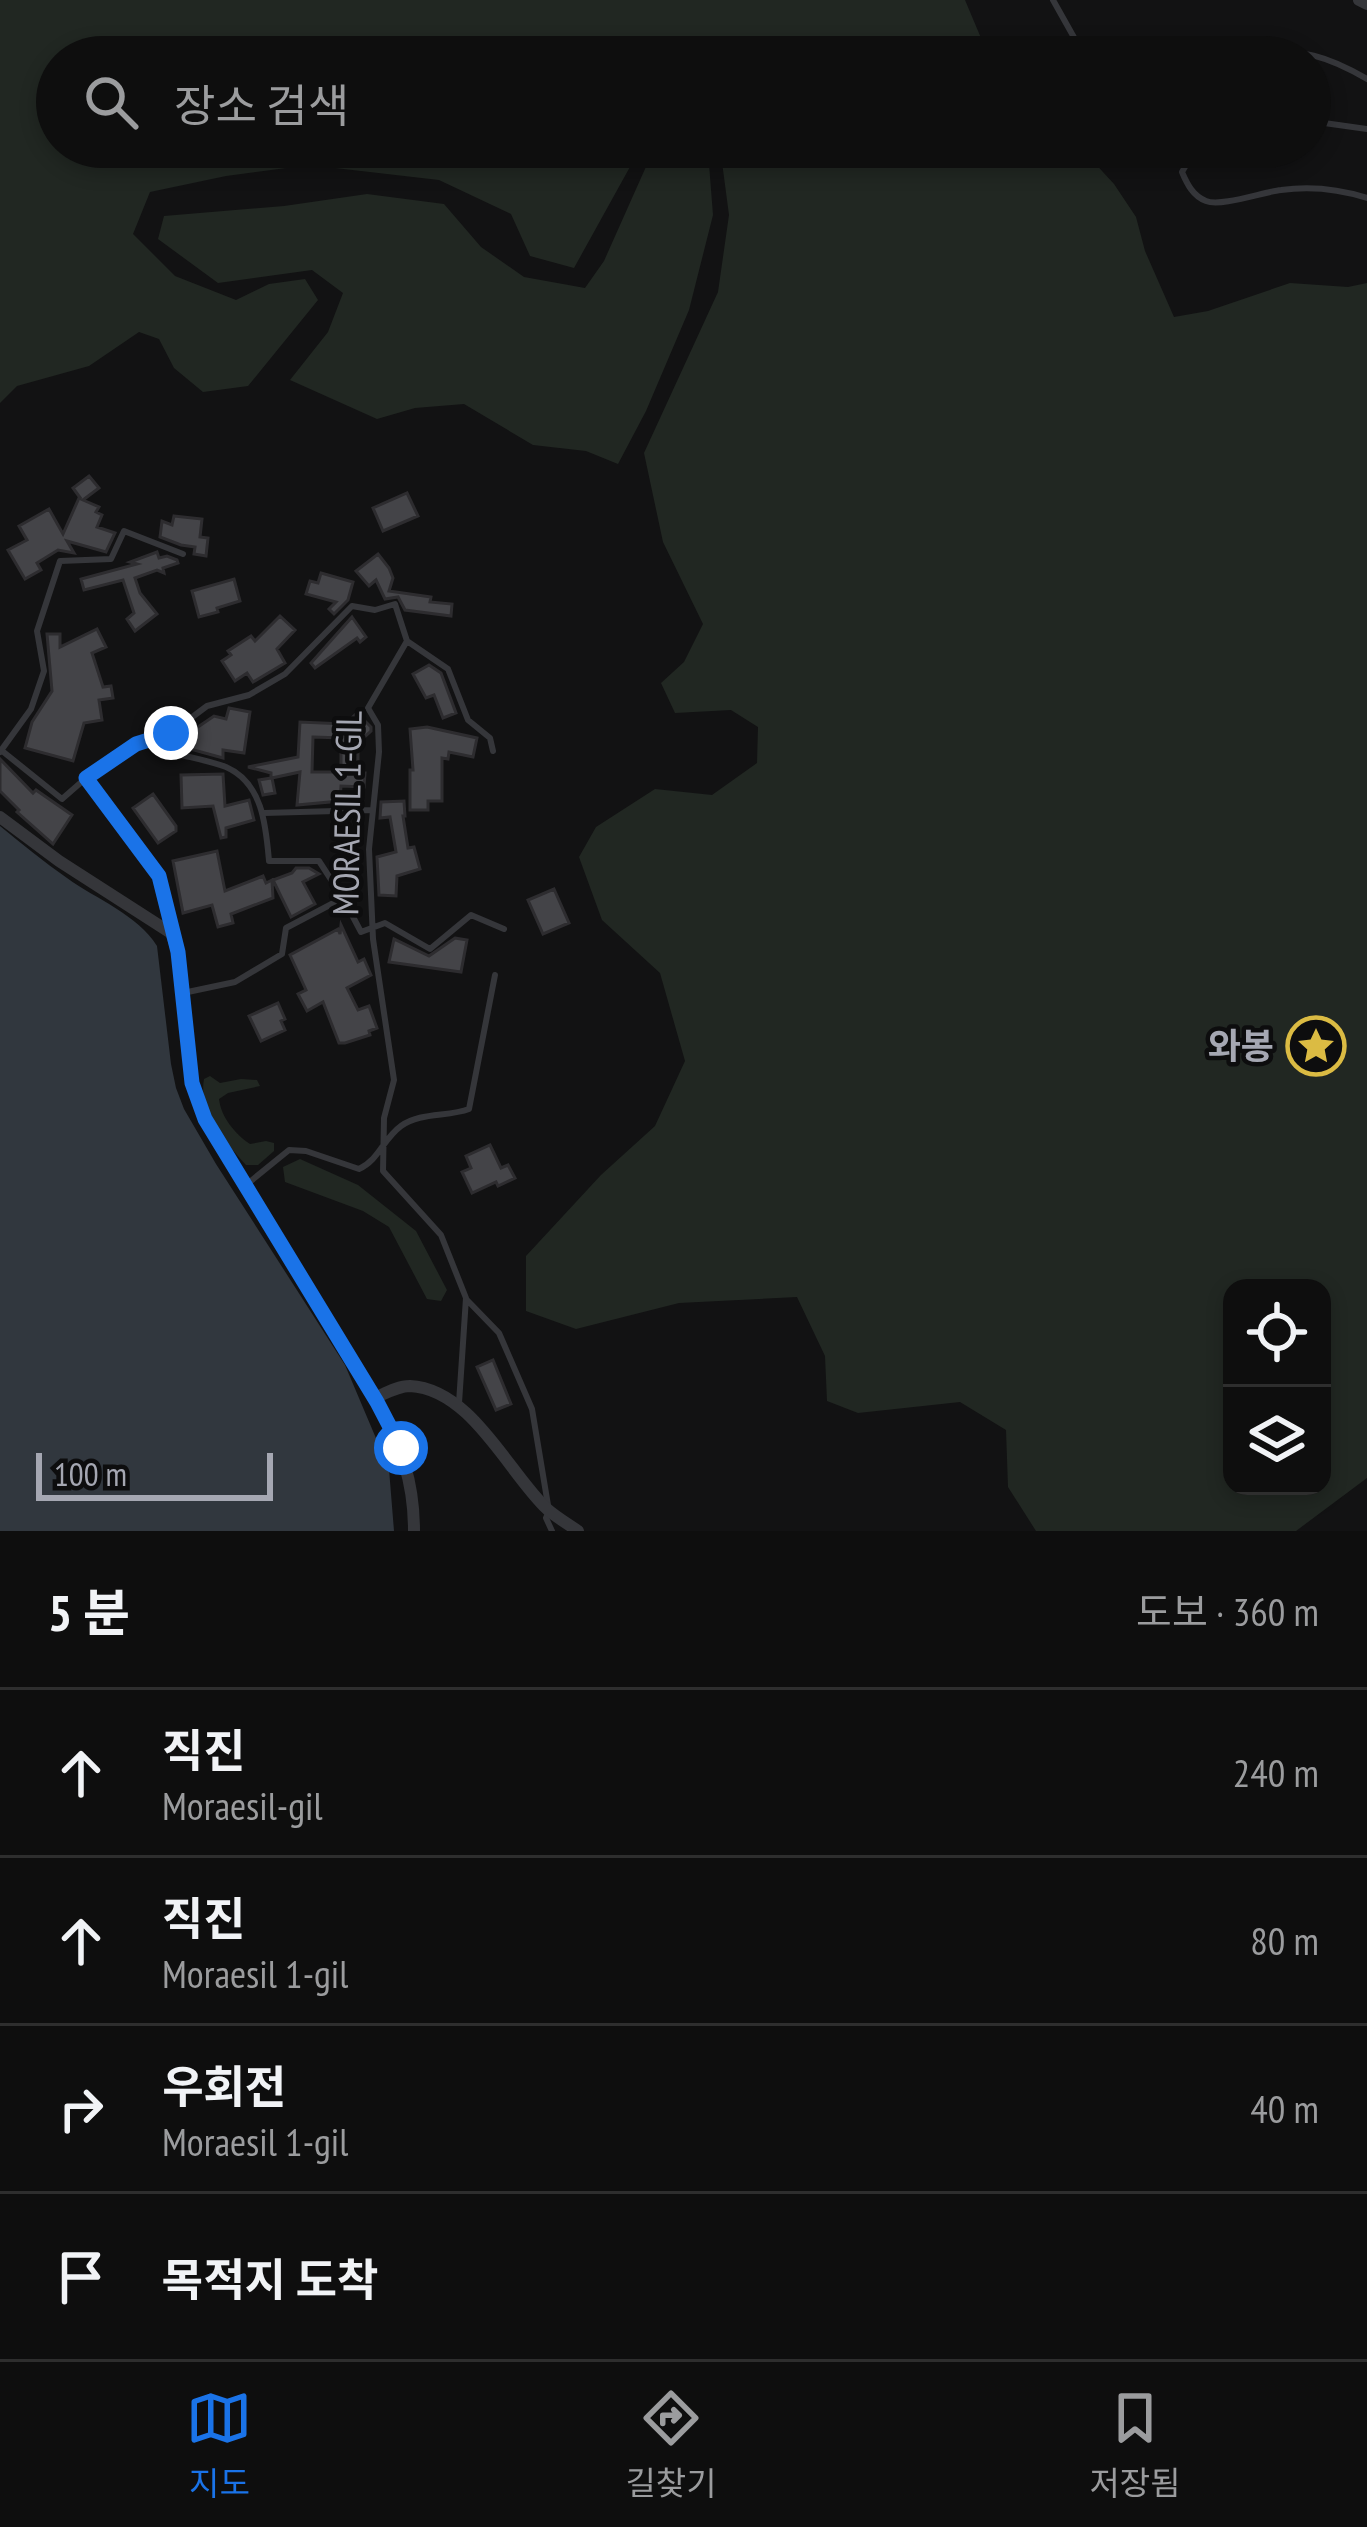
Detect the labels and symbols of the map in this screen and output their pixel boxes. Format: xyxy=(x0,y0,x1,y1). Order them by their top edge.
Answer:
route end xyxy=(144,706,198,760)
street label: MORAESIL 1-GIL xyxy=(321,710,372,916)
place icon: 와봉 xyxy=(1285,1015,1347,1077)
place label: 와봉 xyxy=(1208,1022,1274,1069)
route start xyxy=(374,1421,428,1475)
scale bar xyxy=(36,1447,273,1500)

